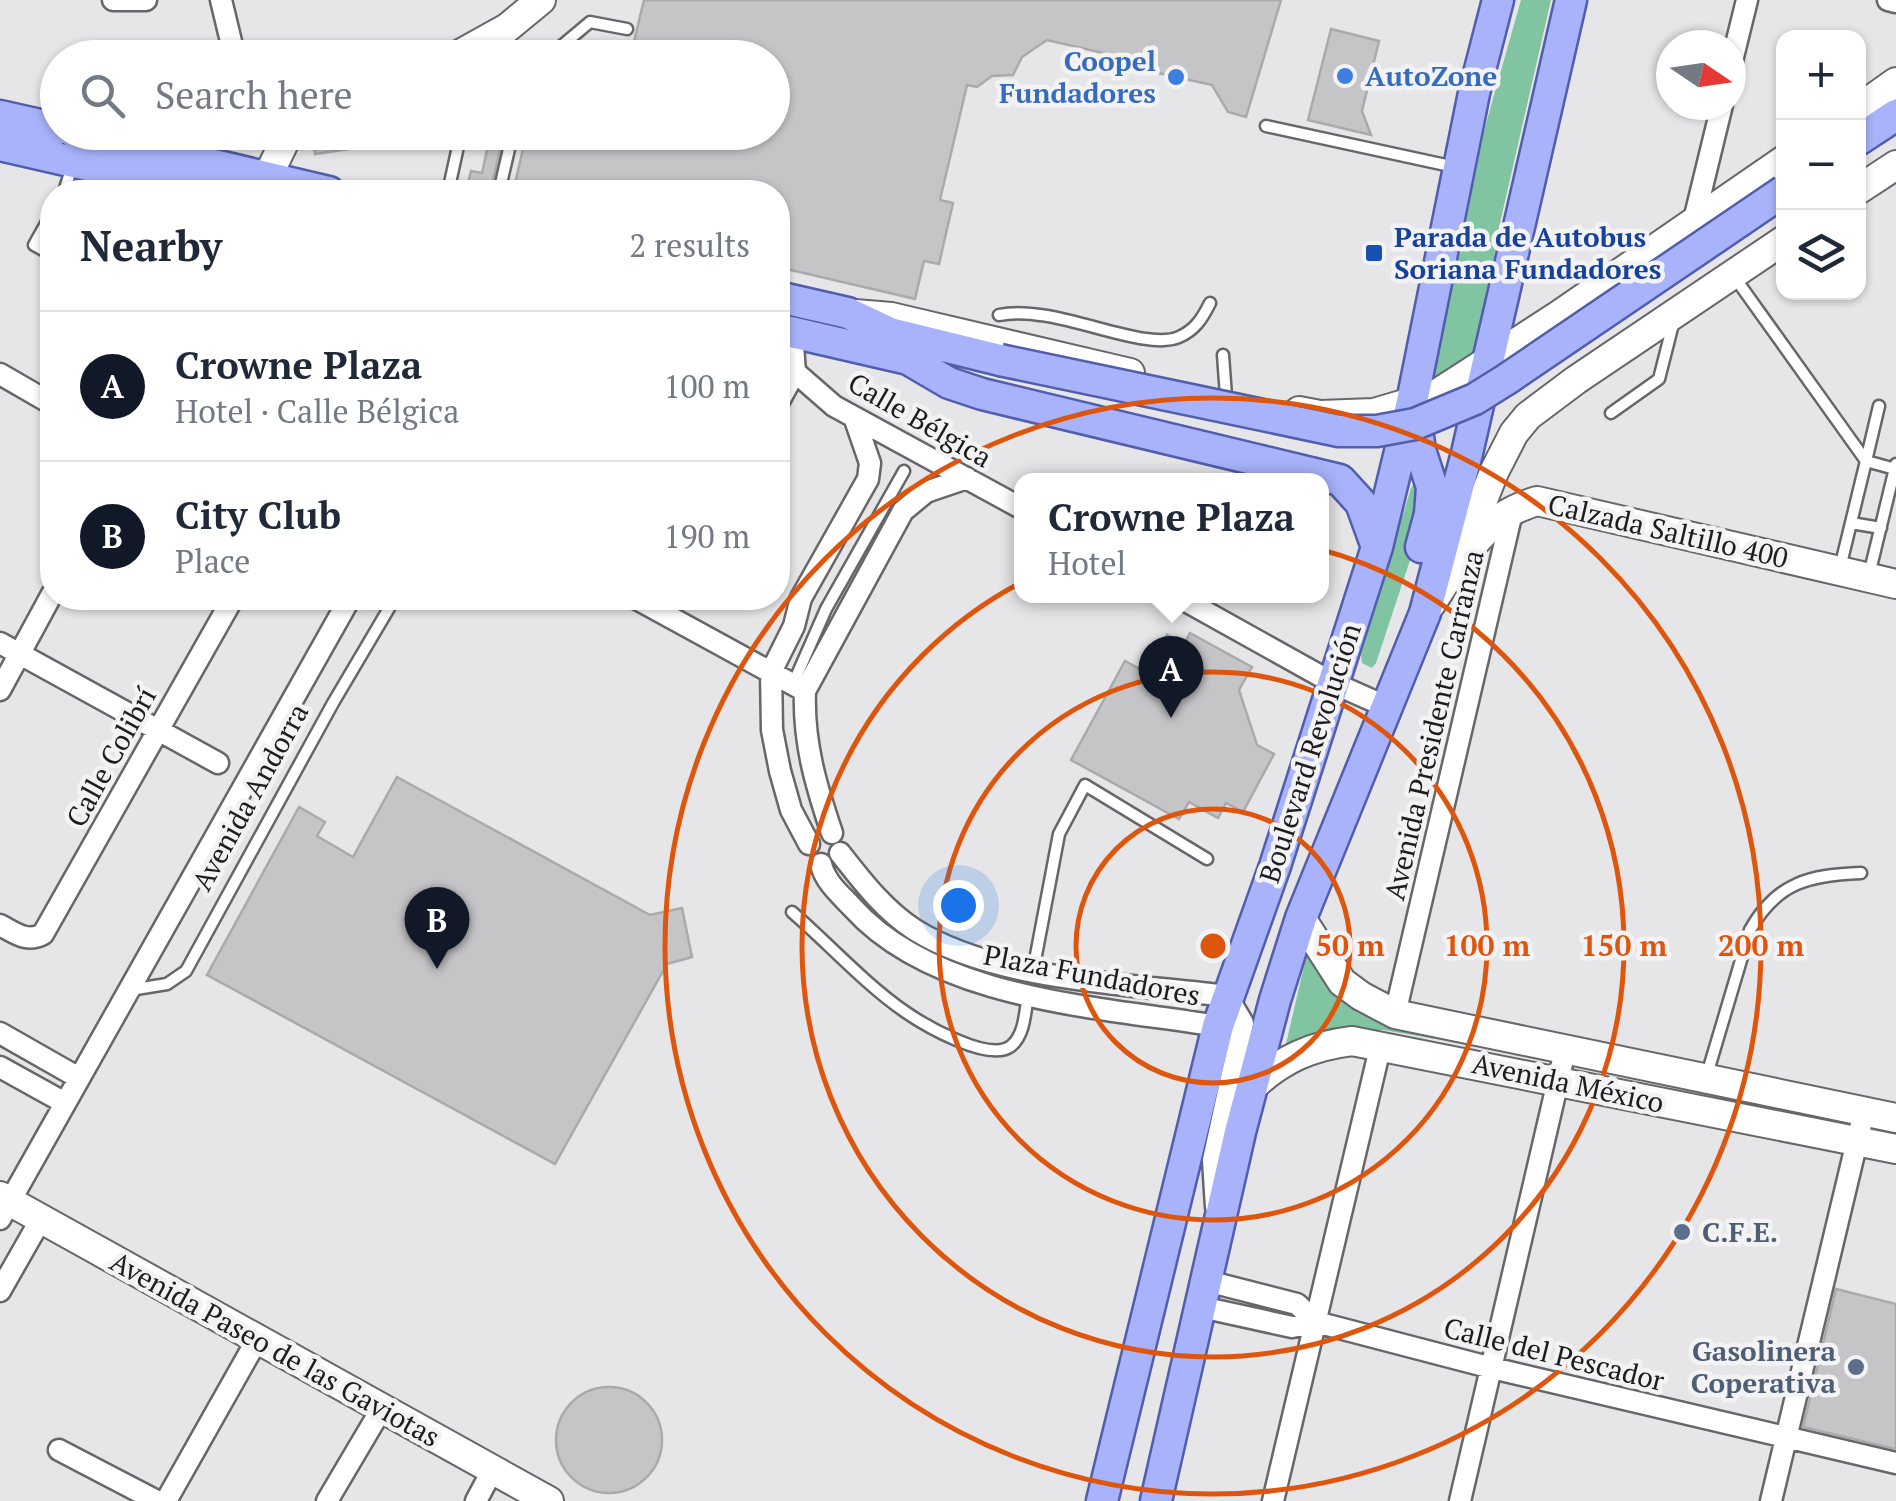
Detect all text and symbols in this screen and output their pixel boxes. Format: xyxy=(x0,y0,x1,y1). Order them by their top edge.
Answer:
north arrow xyxy=(1656,30,1746,120)
map controls xyxy=(1776,30,1866,300)
button: + xyxy=(1776,30,1866,120)
search box xyxy=(40,40,790,150)
place label: Coopel Fundadores xyxy=(999,42,1156,111)
place label: AutoZone xyxy=(1365,57,1497,94)
marker: AutoZone xyxy=(1334,65,1356,87)
marker: Coopel Fundadores xyxy=(1165,66,1187,88)
icon: search xyxy=(75,68,130,123)
text: Search here xyxy=(155,70,353,120)
button: − xyxy=(1776,120,1866,210)
button: layers xyxy=(1776,210,1866,300)
text: Nearby xyxy=(80,217,222,273)
place label: Parada de Autobus Soriana Fundadores xyxy=(1394,218,1662,287)
text: 2 results xyxy=(629,224,750,266)
marker: Parada de Autobus Soriana Fundadores xyxy=(1363,242,1385,264)
text: Crowne Plaza xyxy=(175,340,422,390)
street label: Calle Bélgica xyxy=(842,364,999,476)
text: A xyxy=(101,365,124,407)
text: 100 m xyxy=(663,365,750,407)
text: Hotel · Calle Bélgica xyxy=(175,390,459,432)
popup xyxy=(1014,473,1329,603)
street label: Calzada Saltillo 400 xyxy=(1544,485,1792,576)
text: City Club xyxy=(175,490,341,540)
text: Crowne Plaza xyxy=(1048,492,1295,542)
text: B xyxy=(102,515,123,557)
text: 190 m xyxy=(663,515,750,557)
text: Place xyxy=(175,540,250,582)
text: Hotel xyxy=(1048,542,1126,584)
street label: Avenida Presidente Carranza xyxy=(1375,546,1492,904)
street label: Boulevard Revolución xyxy=(1250,618,1369,887)
pin: A xyxy=(1138,636,1204,718)
street label: Calle Colibrí xyxy=(57,680,164,833)
street label: Avenida Andorra xyxy=(183,697,316,897)
your location xyxy=(933,880,984,931)
pin: B xyxy=(404,886,470,969)
text: 50 m xyxy=(1315,925,1385,965)
text: 100 m xyxy=(1444,925,1531,965)
text: 150 m xyxy=(1581,925,1668,965)
text: 200 m xyxy=(1718,925,1805,965)
centre of rings xyxy=(1195,928,1231,964)
street label: Plaza Fundadores xyxy=(981,935,1203,1014)
street label: Avenida México xyxy=(1469,1044,1667,1121)
place label: C.F.E. xyxy=(1702,1213,1778,1250)
marker: C.F.E. xyxy=(1671,1221,1693,1243)
street label: Avenida Paseo de las Gaviotas xyxy=(104,1242,447,1455)
street label: Calle del Pescador xyxy=(1440,1308,1668,1399)
place label: Gasolinera Coperativa xyxy=(1691,1332,1836,1401)
marker: Gasolinera Coperativa xyxy=(1845,1356,1867,1378)

